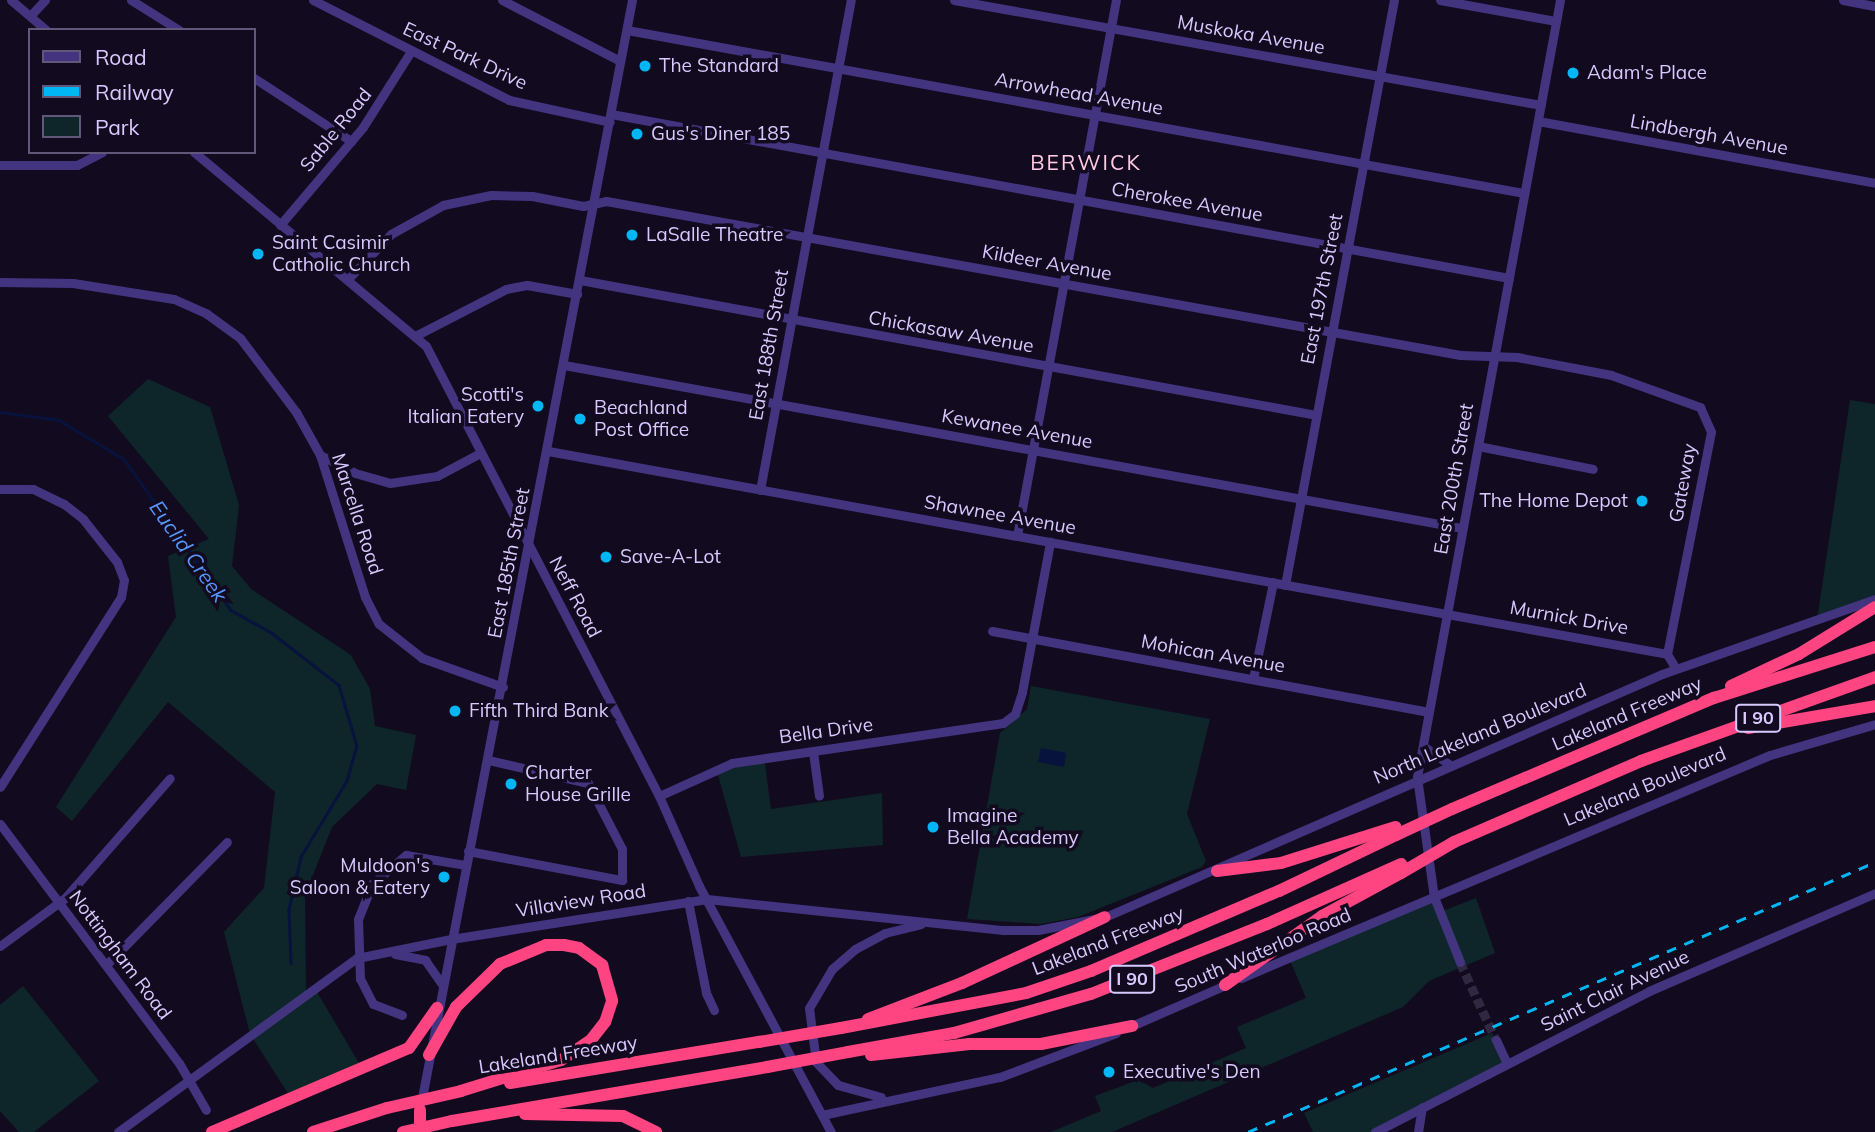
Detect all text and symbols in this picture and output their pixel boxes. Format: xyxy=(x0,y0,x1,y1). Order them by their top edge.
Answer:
street label: Muskoka Avenue xyxy=(1175,11,1327,59)
street label: East Park Drive xyxy=(399,17,531,95)
legend xyxy=(28,28,256,154)
text: Road xyxy=(95,44,146,70)
place label: The Standard xyxy=(659,55,779,77)
marker: The Standard xyxy=(637,58,653,74)
place label: Adam's Place xyxy=(1587,62,1707,84)
marker: Adam's Place xyxy=(1565,65,1581,81)
street label: Arrowhead Avenue xyxy=(993,68,1165,120)
text: Railway xyxy=(95,79,174,105)
street label: Sable Road xyxy=(295,84,377,176)
street label: Lindbergh Avenue xyxy=(1628,110,1790,160)
text: Park xyxy=(95,114,139,140)
place label: Gus's Diner 185 xyxy=(651,123,790,145)
marker: Gus's Diner 185 xyxy=(629,126,645,142)
district label: BERWICK xyxy=(1031,149,1141,175)
street label: Cherokee Avenue xyxy=(1109,177,1265,227)
street label: East 197th Street xyxy=(1296,212,1348,366)
place label: LaSalle Theatre xyxy=(646,224,783,246)
marker: LaSalle Theatre xyxy=(624,227,640,243)
place label: Saint Casimir Catholic Church xyxy=(272,232,411,276)
street label: Kildeer Avenue xyxy=(980,240,1114,286)
marker: Saint Casimir Catholic Church xyxy=(250,246,266,262)
street label: East 188th Street xyxy=(745,268,793,422)
street label: Chickasaw Avenue xyxy=(867,306,1035,358)
place label: Scotti's Italian Eatery xyxy=(408,384,524,428)
place label: Beachland Post Office xyxy=(594,397,689,441)
marker: Scotti's Italian Eatery xyxy=(530,398,546,414)
street label: East 200th Street xyxy=(1430,402,1478,556)
street label: Kewanee Avenue xyxy=(940,405,1094,453)
marker: Beachland Post Office xyxy=(572,411,588,427)
street label: Gateway xyxy=(1665,442,1701,524)
street label: Marcella Road xyxy=(327,451,387,577)
street label: East 185th Street xyxy=(483,486,535,640)
street label: Shawnee Avenue xyxy=(922,490,1078,540)
place label: The Home Depot xyxy=(1479,490,1628,512)
marker: The Home Depot xyxy=(1634,493,1650,509)
water label: Euclid Creek xyxy=(145,495,233,607)
place label: Save-A-Lot xyxy=(620,546,721,568)
marker: Save-A-Lot xyxy=(598,549,614,565)
street label: Neff Road xyxy=(544,553,606,641)
street label: Murnick Drive xyxy=(1508,596,1630,640)
street label: Mohican Avenue xyxy=(1139,630,1287,678)
street label: Lakeland Freeway xyxy=(1549,672,1705,756)
street label: North Lakeland Boulevard xyxy=(1370,679,1590,789)
place label: Fifth Third Bank xyxy=(469,700,608,722)
marker: Fifth Third Bank xyxy=(447,703,463,719)
road number: I 90 xyxy=(1734,704,1782,732)
street label: Bella Drive xyxy=(778,713,874,749)
street label: Lakeland Boulevard xyxy=(1560,743,1730,831)
place label: Charter House Grille xyxy=(525,762,631,806)
marker: Charter House Grille xyxy=(503,776,519,792)
place label: Imagine Bella Academy xyxy=(947,805,1079,849)
marker: Imagine Bella Academy xyxy=(925,819,941,835)
place label: Muldoon's Saloon & Eatery xyxy=(290,855,430,899)
marker: Muldoon's Saloon & Eatery xyxy=(436,869,452,885)
street label: Villaview Road xyxy=(515,879,647,923)
street label: Nottingham Road xyxy=(64,886,176,1024)
street label: Lakeland Freeway xyxy=(1029,902,1187,980)
street label: South Waterloo Road xyxy=(1171,904,1355,998)
street label: Saint Clair Avenue xyxy=(1537,945,1693,1037)
road number: I 90 xyxy=(1108,964,1156,994)
street label: Lakeland Freeway xyxy=(477,1031,639,1079)
place label: Executive's Den xyxy=(1123,1061,1261,1083)
marker: Executive's Den xyxy=(1101,1064,1117,1080)

